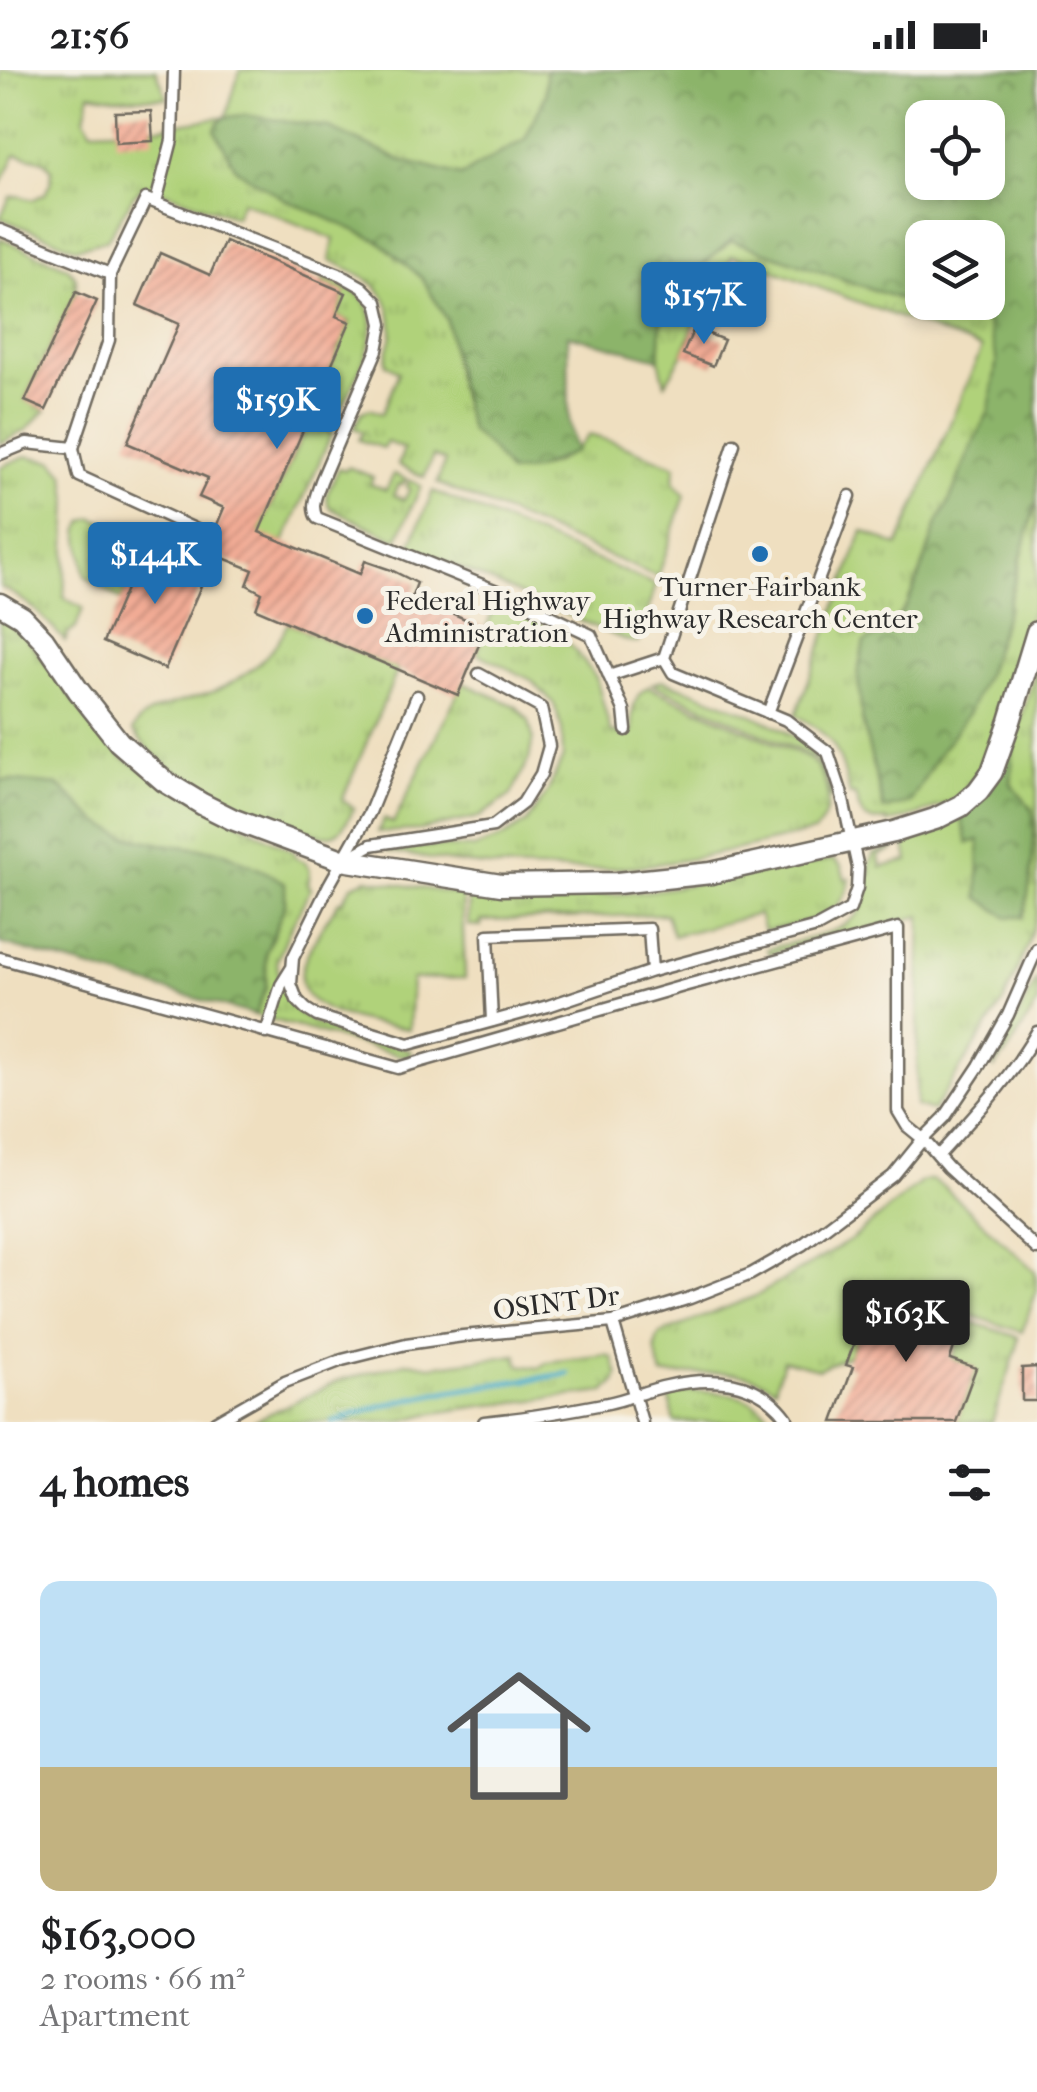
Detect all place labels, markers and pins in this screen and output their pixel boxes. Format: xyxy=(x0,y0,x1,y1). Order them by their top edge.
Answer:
pin: $157K xyxy=(634,262,774,347)
pin: $159K xyxy=(207,367,347,452)
pin: $144K xyxy=(85,522,225,607)
marker: Turner-Fairbank Highway Research Center xyxy=(749,543,771,565)
place label: Turner-Fairbank Highway Research Center xyxy=(602,570,918,635)
place label: Federal Highway Administration xyxy=(384,584,591,649)
marker: Federal Highway Administration xyxy=(354,605,376,627)
pin: $163K xyxy=(836,1280,976,1365)

